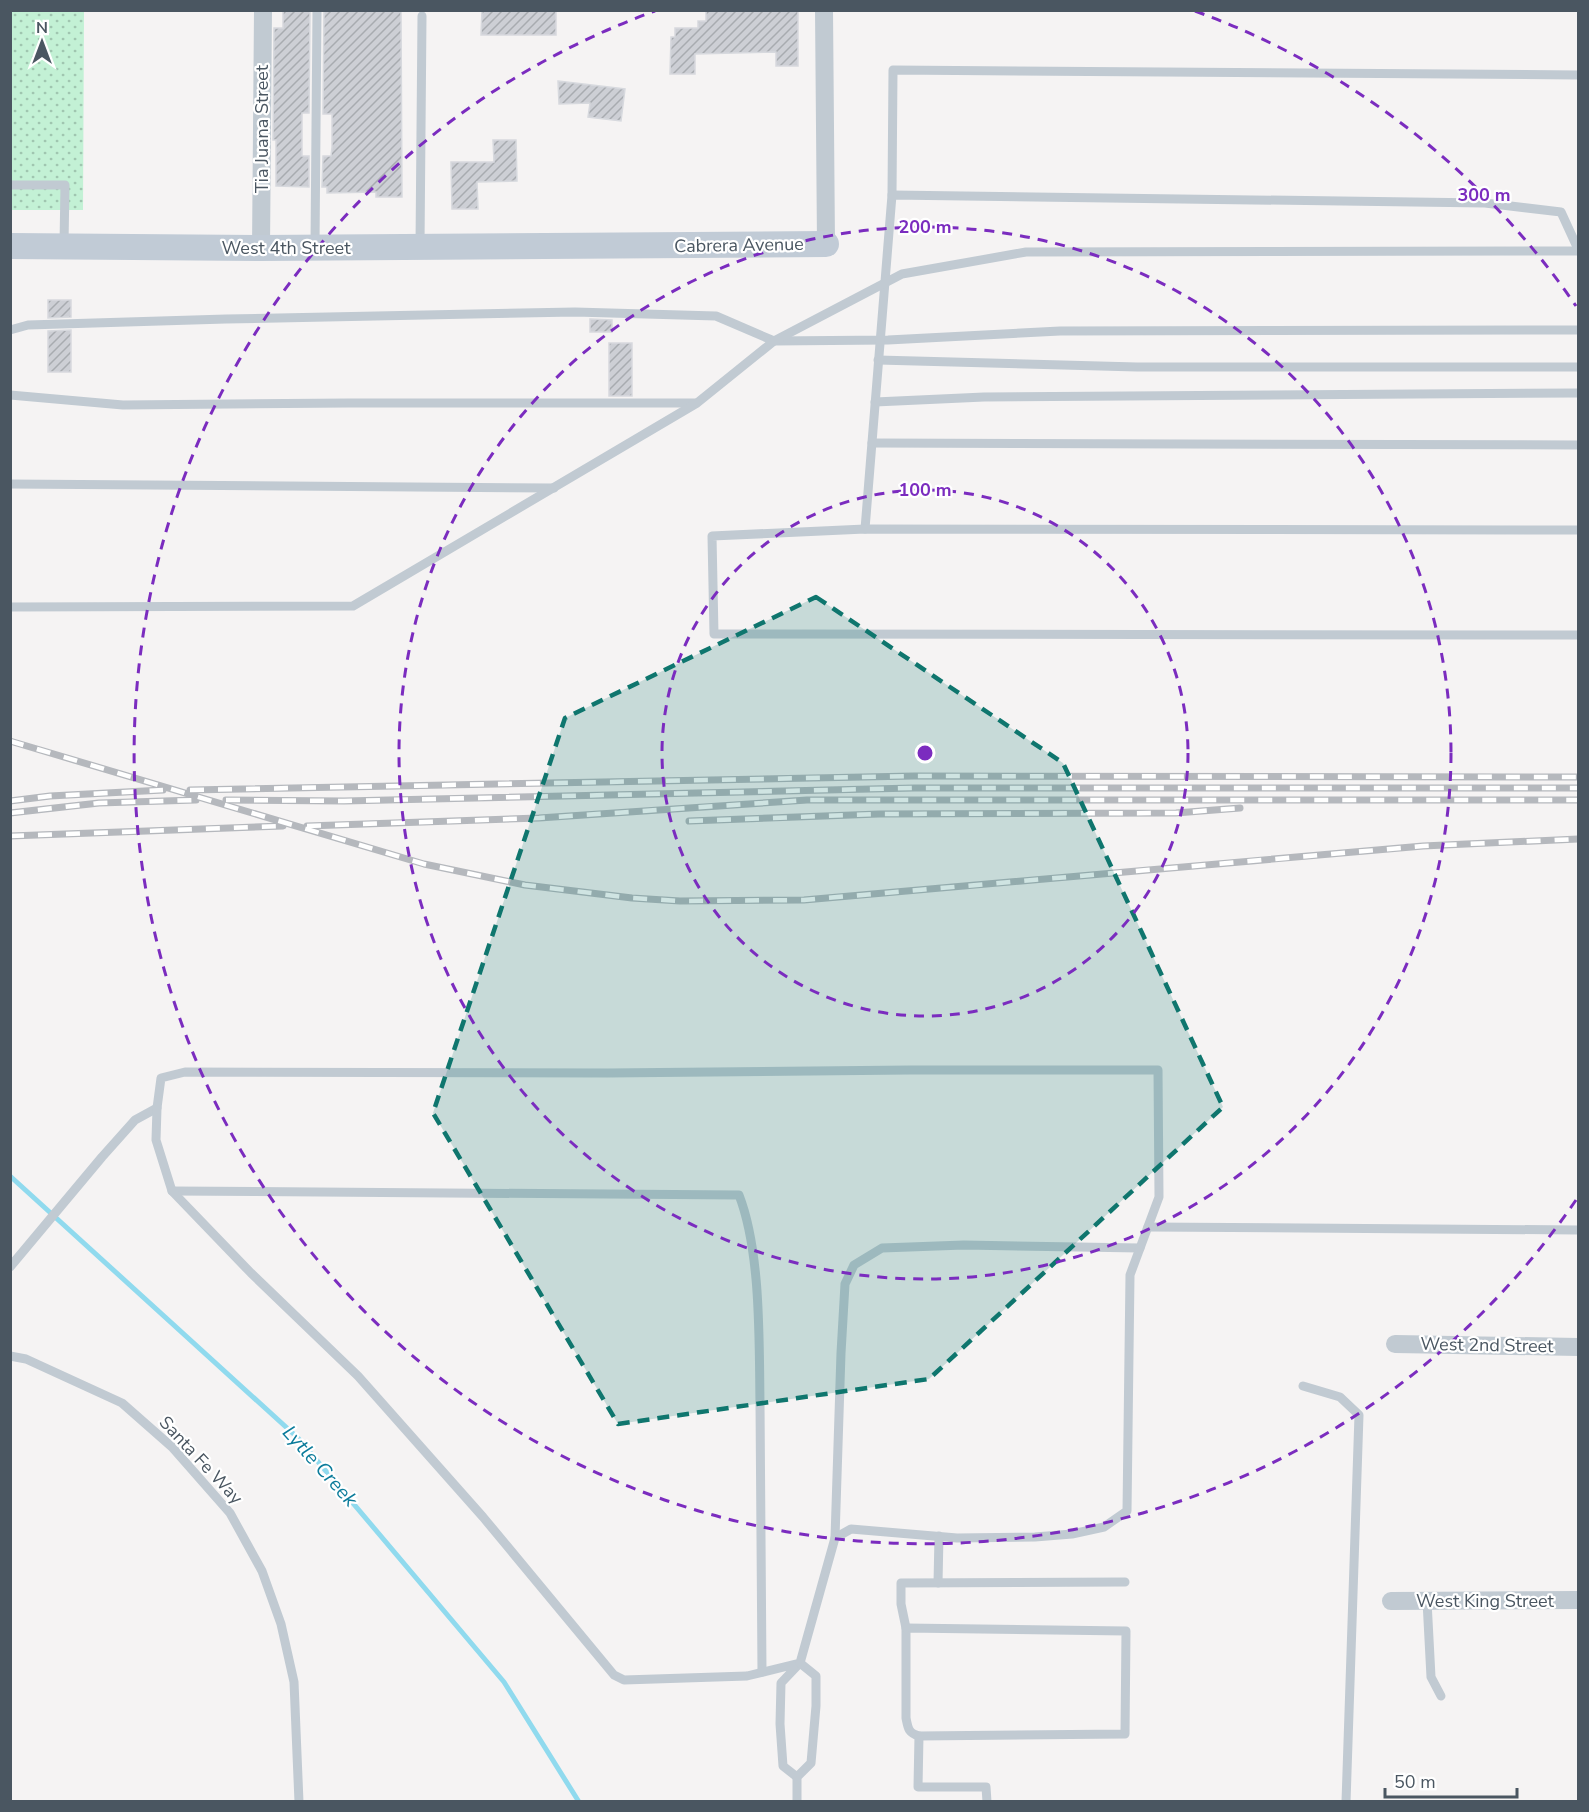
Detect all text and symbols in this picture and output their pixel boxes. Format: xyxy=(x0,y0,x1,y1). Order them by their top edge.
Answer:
north arrow xyxy=(12,12,72,72)
text: N xyxy=(36,17,48,39)
street label: Tia Juana Street xyxy=(250,64,274,193)
text: 300 m xyxy=(1457,183,1511,207)
text: 200 m xyxy=(898,215,952,239)
street label: Cabrera Avenue xyxy=(674,232,804,258)
street label: West 4th Street xyxy=(222,236,351,260)
text: 100 m xyxy=(898,478,952,502)
centre of rings xyxy=(915,743,935,763)
street label: West 2nd Street xyxy=(1420,1332,1554,1358)
street label: Santa Fe Way xyxy=(154,1411,249,1510)
water label: Lytle Creek xyxy=(276,1419,364,1513)
street label: West King Street xyxy=(1416,1589,1555,1613)
scale bar xyxy=(1385,1761,1517,1799)
text: 50 m xyxy=(1394,1770,1436,1794)

